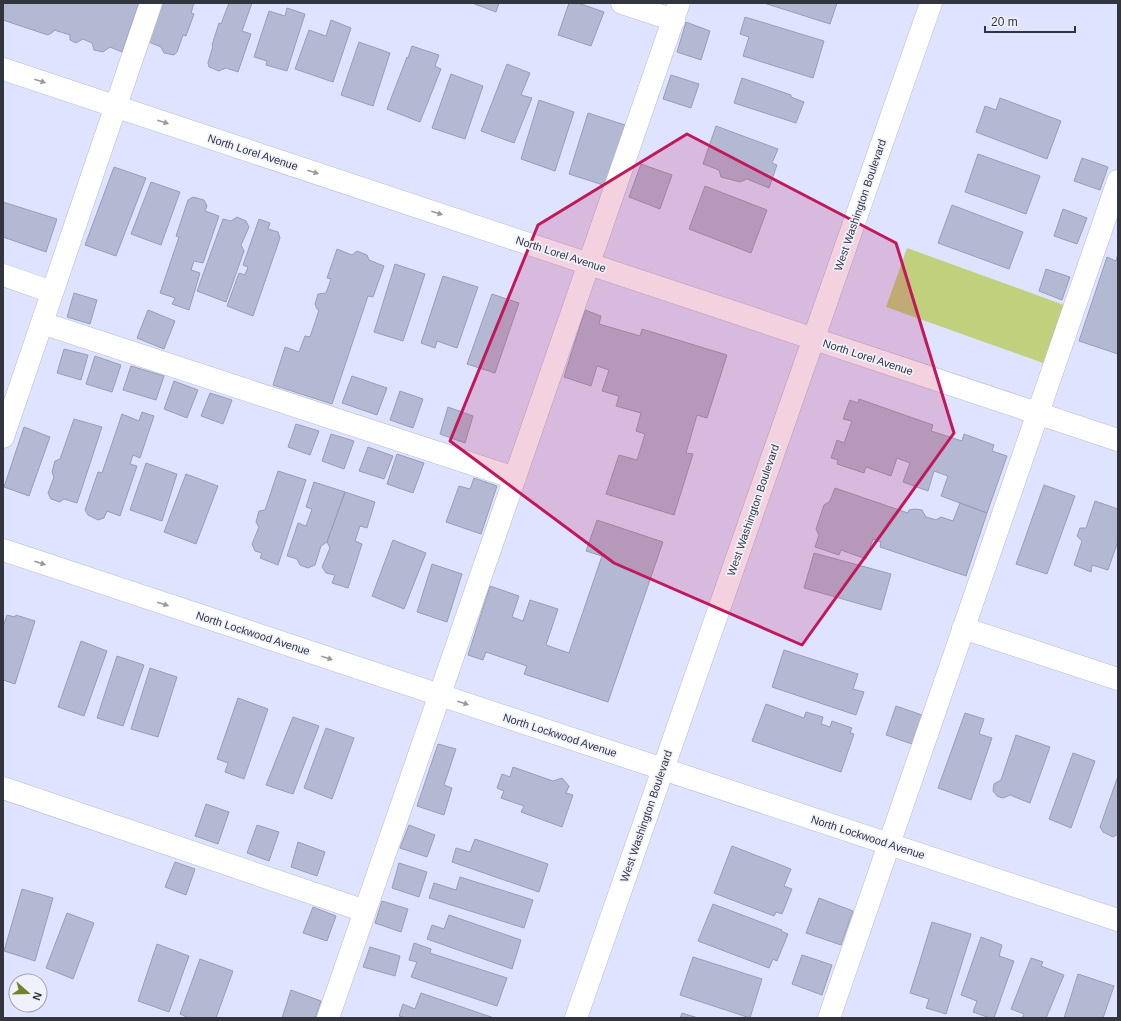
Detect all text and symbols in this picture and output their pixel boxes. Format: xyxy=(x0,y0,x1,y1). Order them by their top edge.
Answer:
scale bar xyxy=(985,8,1075,34)
text: 20 m xyxy=(991,15,1018,29)
one-way arrow xyxy=(34,78,46,84)
one-way arrow xyxy=(158,119,170,125)
street label: North Lorel Avenue xyxy=(206,132,300,172)
street label: West Washington Boulevard xyxy=(832,138,888,272)
one-way arrow xyxy=(308,169,320,175)
one-way arrow xyxy=(431,210,443,216)
street label: North Lorel Avenue xyxy=(514,234,608,274)
street label: North Lorel Avenue xyxy=(821,337,915,377)
street label: West Washington Boulevard xyxy=(725,443,781,577)
one-way arrow xyxy=(34,560,46,566)
one-way arrow xyxy=(158,601,170,607)
street label: North Lockwood Avenue xyxy=(195,609,311,657)
one-way arrow xyxy=(321,655,333,661)
one-way arrow xyxy=(458,700,470,706)
street label: North Lockwood Avenue xyxy=(502,711,618,759)
street label: West Washington Boulevard xyxy=(618,749,674,883)
street label: North Lockwood Avenue xyxy=(810,813,926,861)
north arrow xyxy=(8,973,48,1013)
text: N xyxy=(30,991,44,1002)

